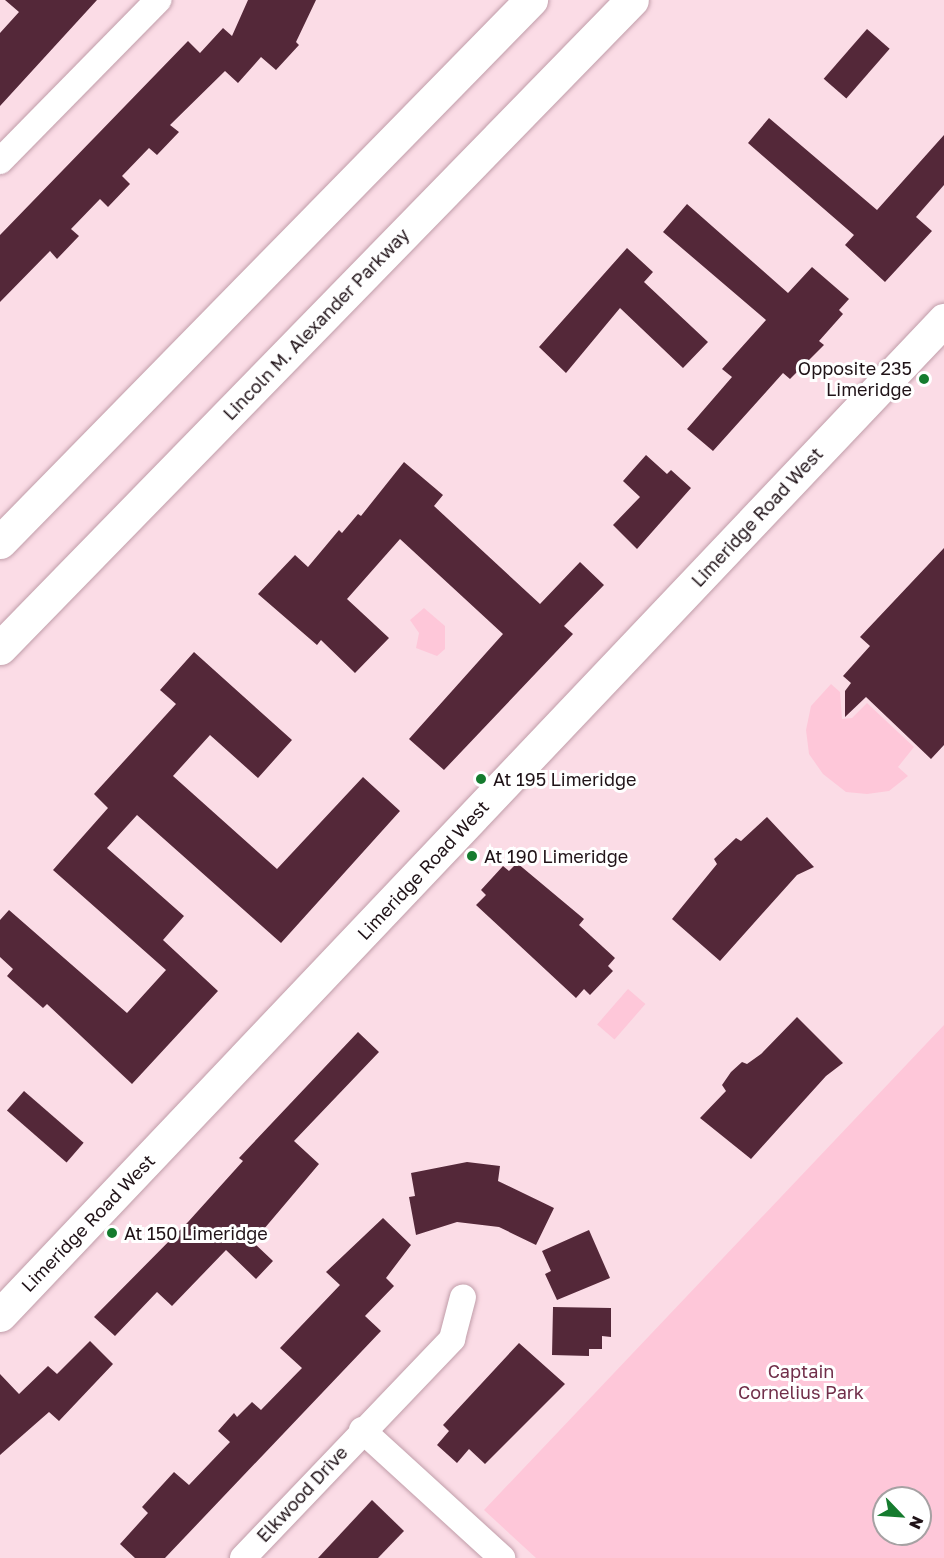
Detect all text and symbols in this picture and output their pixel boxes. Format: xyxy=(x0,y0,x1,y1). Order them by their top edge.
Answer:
street label: Lincoln M. Alexander Parkway xyxy=(219,224,413,424)
place label: Opposite 235 Limeridge xyxy=(798,358,912,400)
marker: Opposite 235 Limeridge xyxy=(917,372,931,386)
street label: Limeridge Road West xyxy=(687,443,827,591)
place label: At 195 Limeridge xyxy=(493,768,636,790)
marker: At 195 Limeridge xyxy=(474,772,488,786)
street label: Limeridge Road West xyxy=(353,796,493,944)
place label: At 190 Limeridge xyxy=(484,845,628,867)
marker: At 190 Limeridge xyxy=(465,849,479,863)
street label: Limeridge Road West xyxy=(17,1150,159,1296)
place label: At 150 Limeridge xyxy=(124,1222,268,1244)
marker: At 150 Limeridge xyxy=(105,1226,119,1240)
park label: Captain Cornelius Park xyxy=(738,1361,864,1404)
street label: Elkwood Drive xyxy=(252,1442,352,1546)
north arrow xyxy=(872,1486,932,1546)
text: N xyxy=(905,1513,928,1532)

